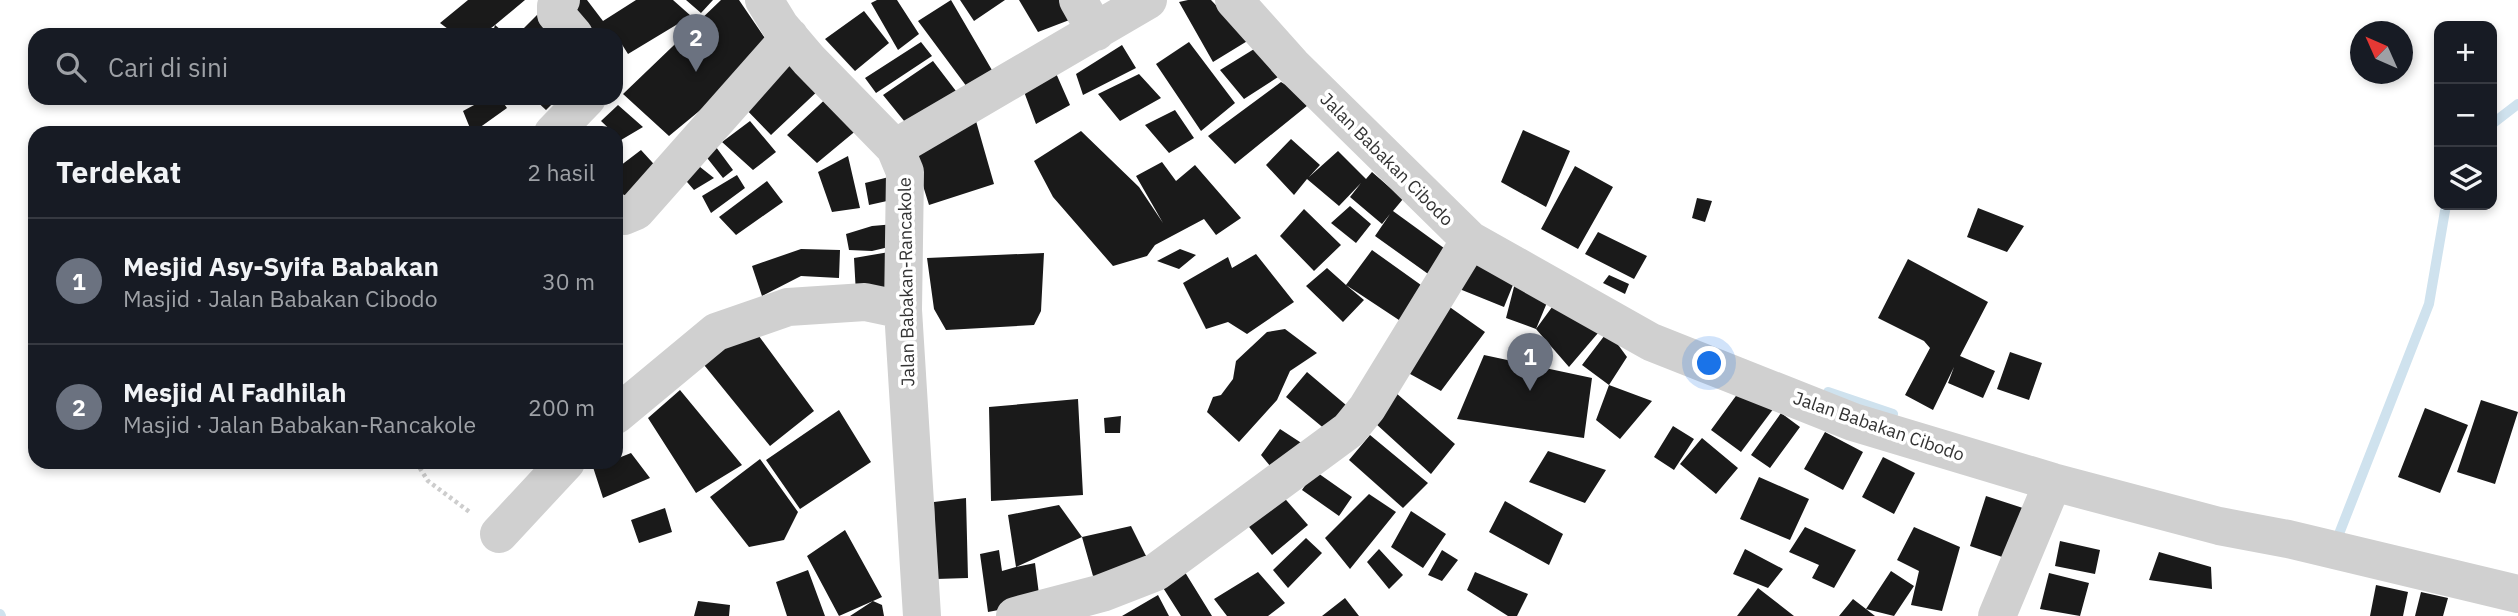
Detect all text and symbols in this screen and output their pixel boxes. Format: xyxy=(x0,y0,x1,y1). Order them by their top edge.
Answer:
pin: 2 xyxy=(673,14,719,72)
north arrow xyxy=(2350,21,2413,84)
map controls xyxy=(2434,21,2497,210)
button: + xyxy=(2434,21,2497,84)
search box xyxy=(28,28,623,105)
icon: search xyxy=(52,48,90,86)
text: Cari di sini xyxy=(108,50,228,84)
button: − xyxy=(2434,84,2497,147)
street label: Jalan Babakan Cibodo xyxy=(1315,87,1459,231)
button: layers xyxy=(2434,147,2497,210)
text: Terdekat xyxy=(56,152,181,191)
text: 2 hasil xyxy=(527,157,595,187)
street label: Jalan Babakan-Rancakole xyxy=(893,177,919,387)
text: Mesjid Asy-Syifa Babakan xyxy=(123,249,439,283)
text: 1 xyxy=(72,266,86,296)
text: 30 m xyxy=(542,266,595,296)
text: Masjid · Jalan Babakan Cibodo xyxy=(123,283,438,313)
pin: 1 xyxy=(1507,333,1553,391)
your location xyxy=(1692,346,1726,380)
text: Mesjid Al Fadhilah xyxy=(123,375,347,409)
street label: Jalan Babakan Cibodo xyxy=(1790,386,1968,466)
text: 2 xyxy=(72,392,86,422)
text: 200 m xyxy=(528,392,595,422)
text: Masjid · Jalan Babakan-Rancakole xyxy=(123,409,476,439)

